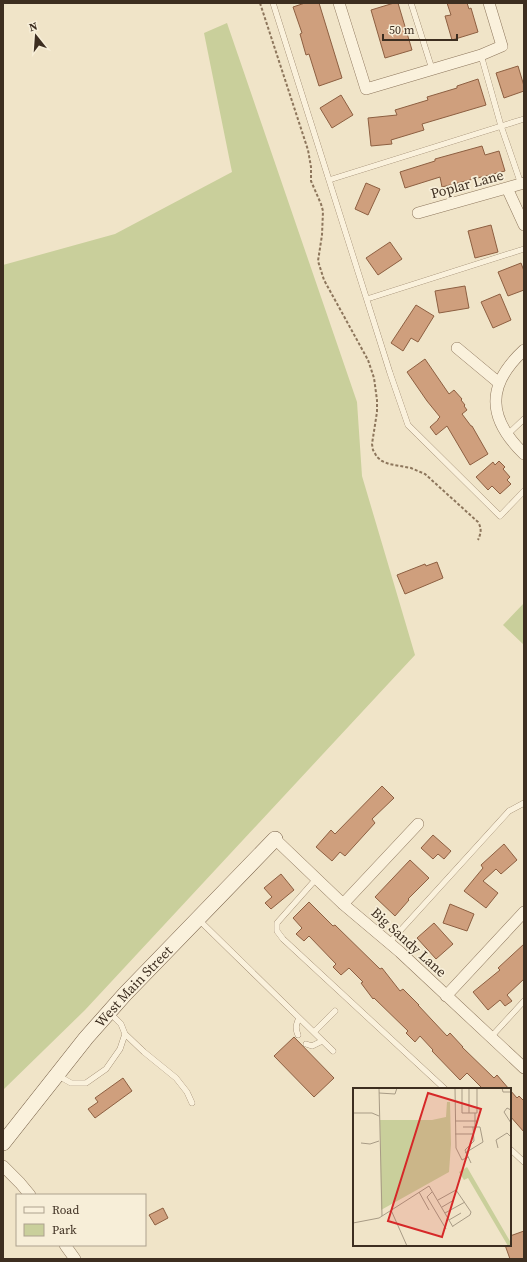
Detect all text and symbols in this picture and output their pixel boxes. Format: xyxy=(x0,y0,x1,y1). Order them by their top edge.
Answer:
north arrow xyxy=(16,16,56,56)
scale bar xyxy=(383,16,457,42)
text: N xyxy=(27,19,39,35)
text: 50 m xyxy=(389,22,415,38)
street label: Poplar Lane xyxy=(428,165,506,203)
street label: Big Sandy Lane xyxy=(367,903,451,981)
street label: West Main Street xyxy=(90,941,177,1031)
inset map xyxy=(353,1088,511,1246)
legend xyxy=(16,1194,146,1246)
text: Road xyxy=(52,1202,79,1218)
text: Park xyxy=(52,1222,77,1238)

